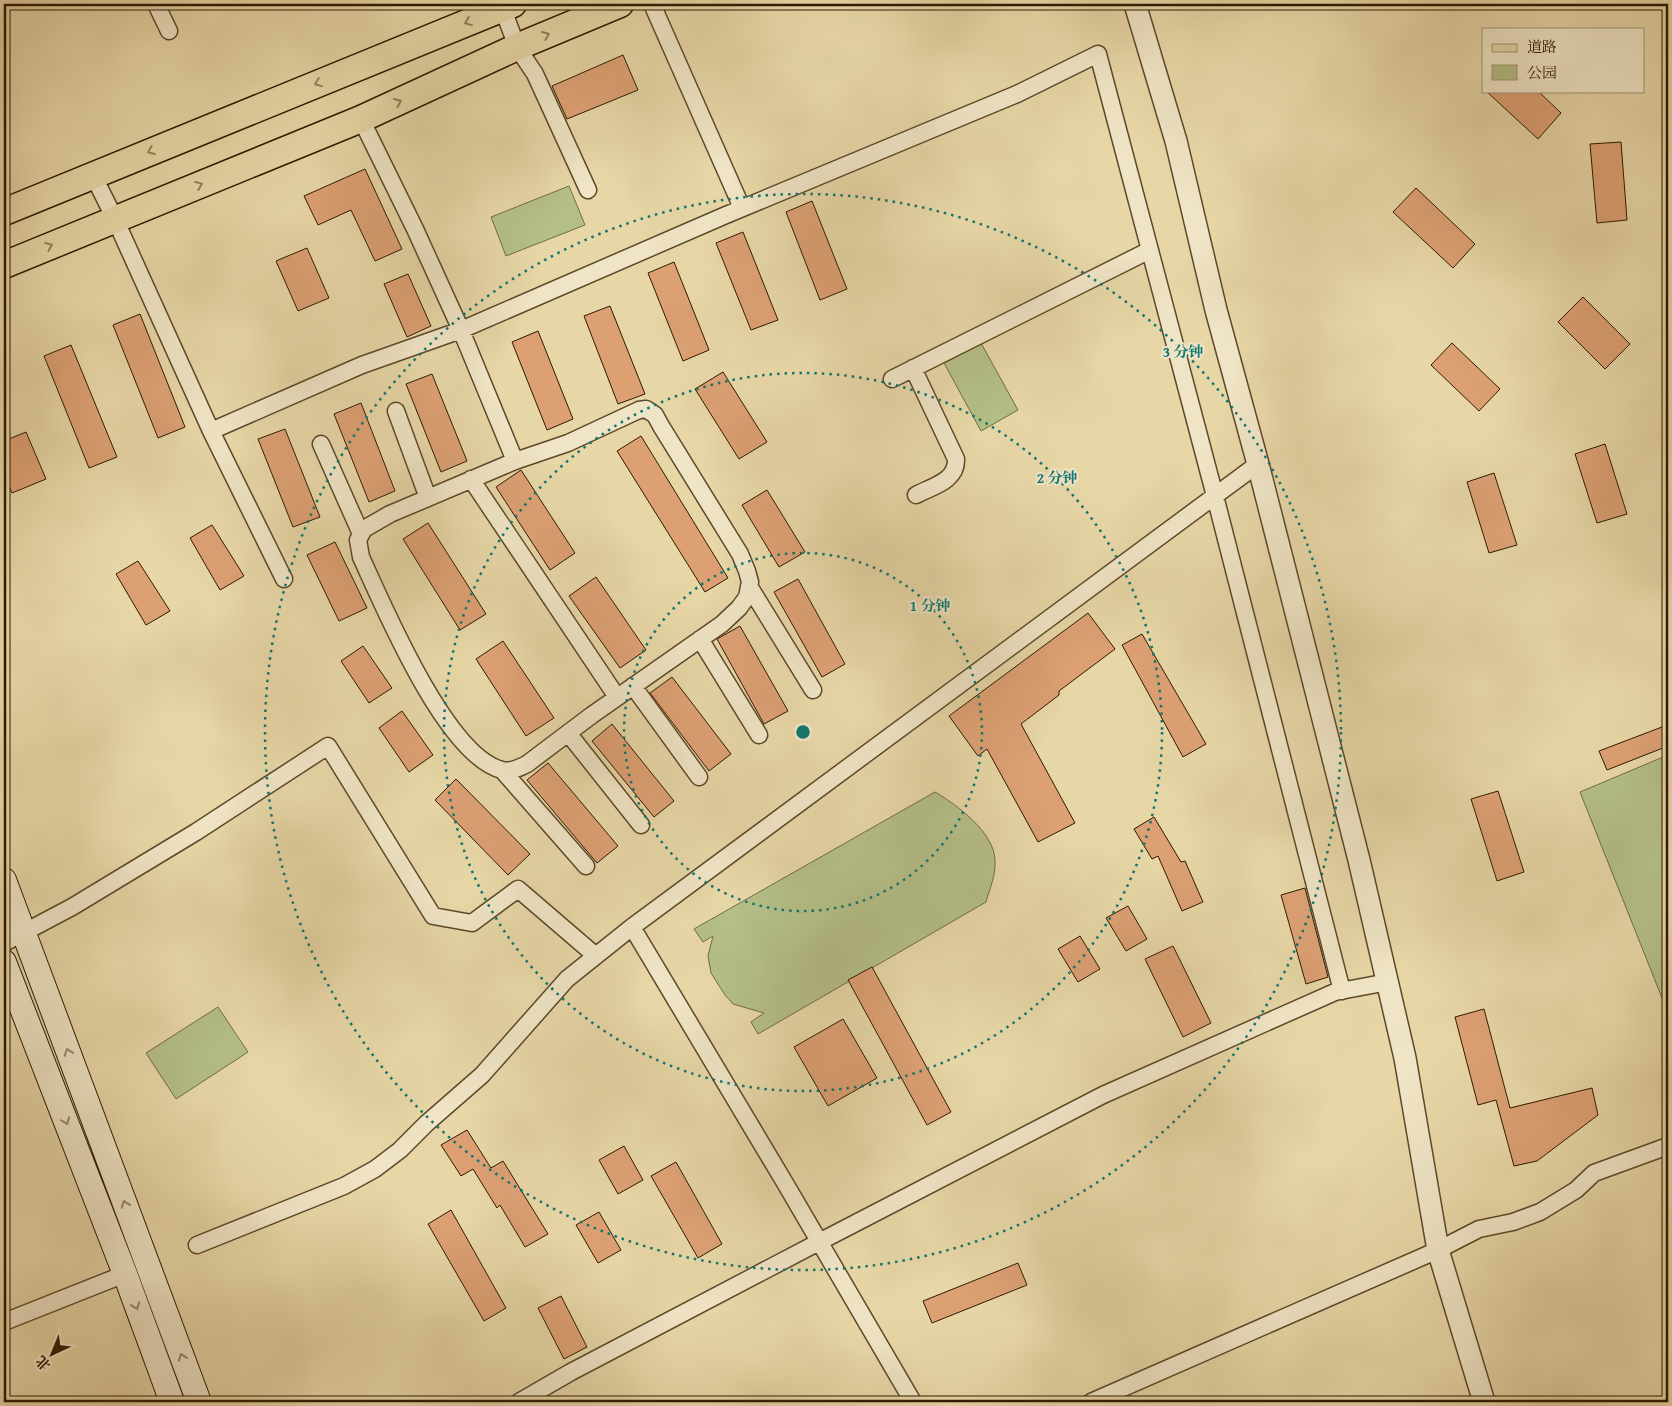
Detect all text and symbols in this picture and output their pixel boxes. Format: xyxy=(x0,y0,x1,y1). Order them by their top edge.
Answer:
one-way arrow xyxy=(464,16,473,26)
legend xyxy=(1482,28,1644,92)
one-way arrow xyxy=(541,30,550,41)
text: 道路 xyxy=(1527,36,1557,57)
text: 公园 xyxy=(1527,62,1557,83)
one-way arrow xyxy=(314,77,323,88)
one-way arrow xyxy=(393,98,402,108)
one-way arrow xyxy=(147,145,156,156)
one-way arrow xyxy=(194,181,203,191)
one-way arrow xyxy=(44,242,53,253)
text: 3 分钟 xyxy=(1162,341,1204,362)
text: 2 分钟 xyxy=(1036,467,1078,488)
text: 1 分钟 xyxy=(909,595,951,616)
centre of rings xyxy=(794,723,812,741)
one-way arrow xyxy=(64,1048,74,1057)
one-way arrow xyxy=(60,1117,70,1125)
one-way arrow xyxy=(121,1201,131,1209)
one-way arrow xyxy=(130,1301,140,1310)
north arrow xyxy=(28,1328,78,1378)
text: 北 xyxy=(31,1351,55,1375)
one-way arrow xyxy=(178,1353,188,1361)

